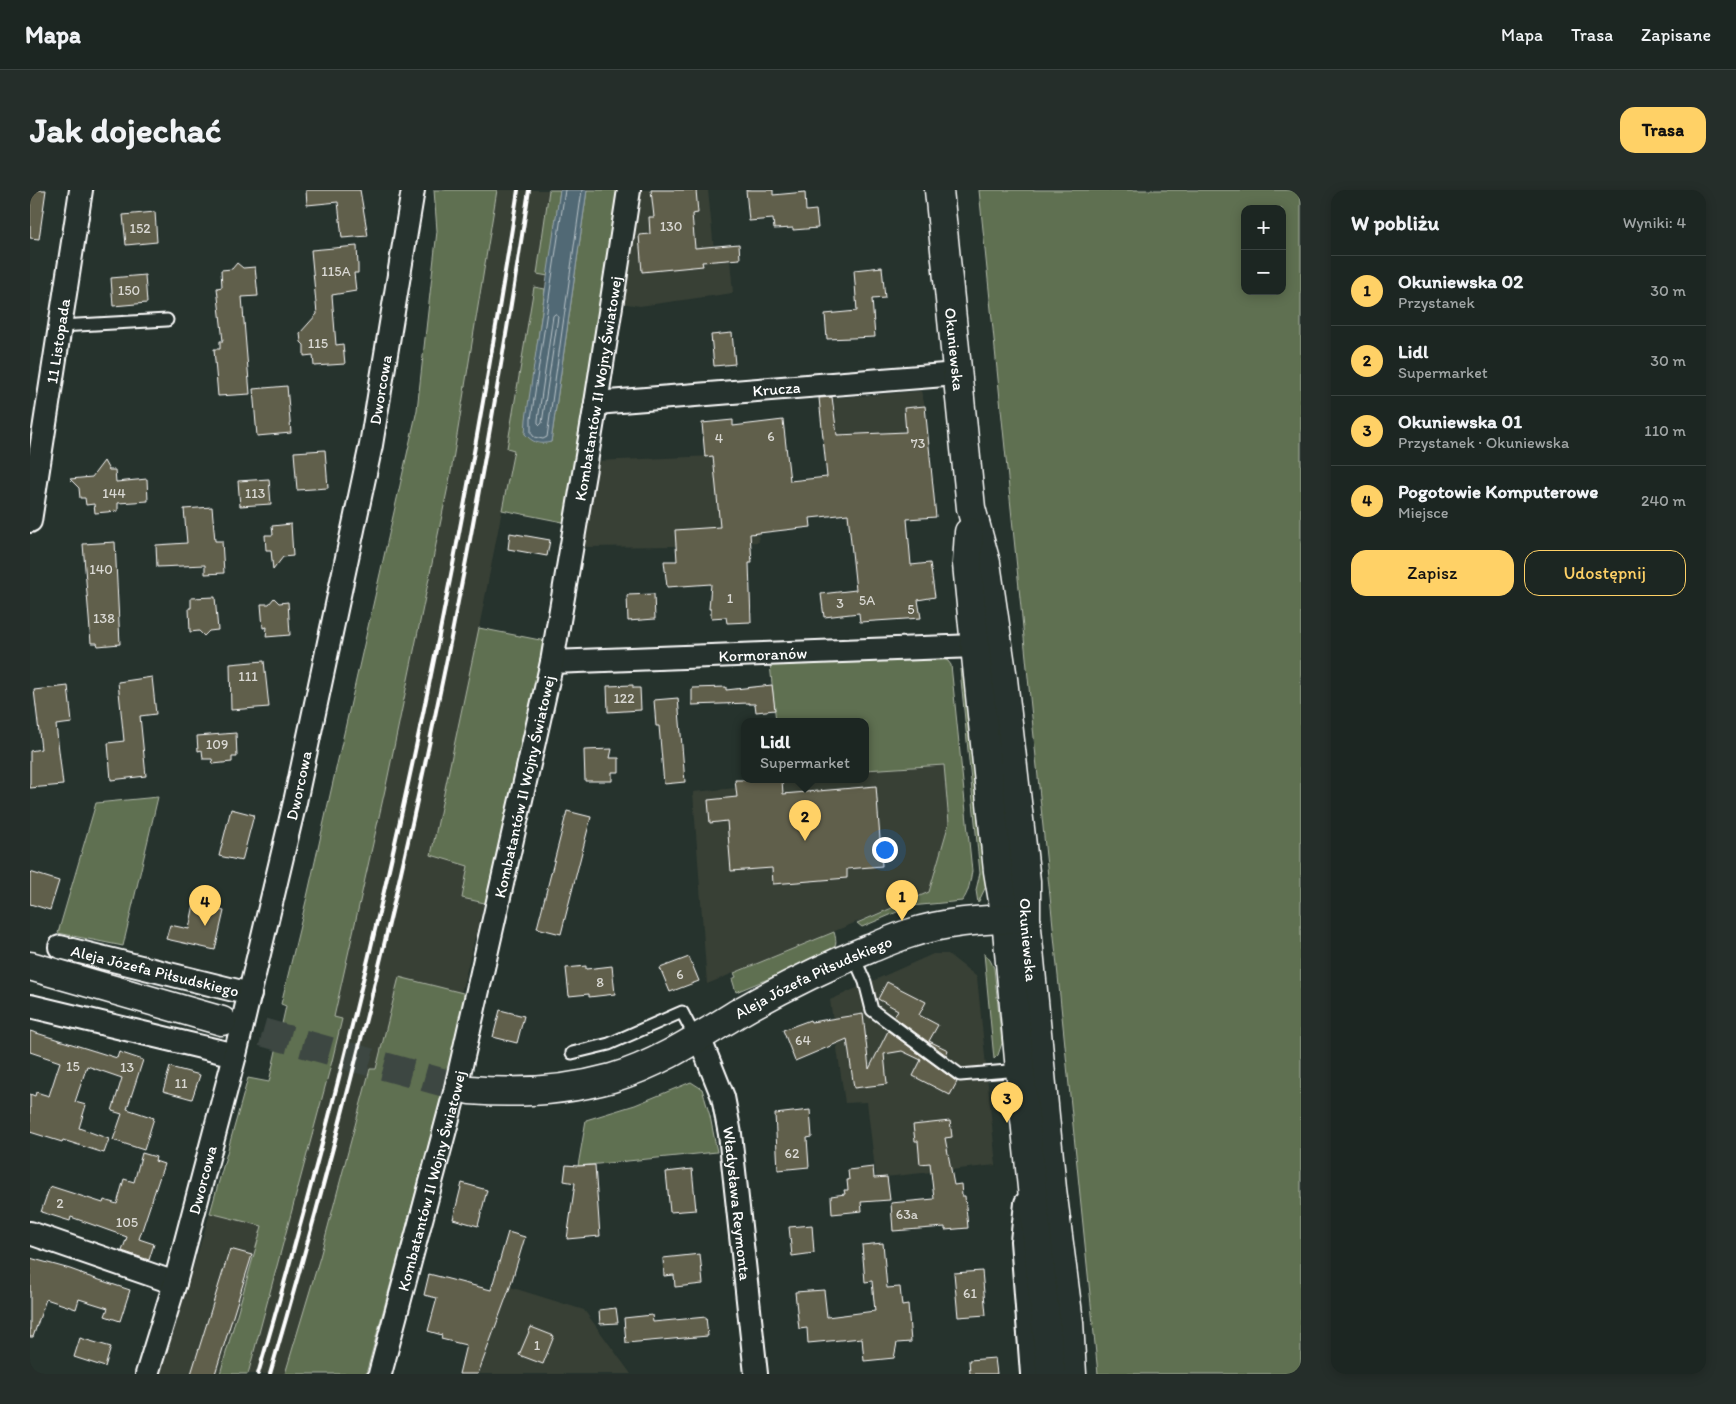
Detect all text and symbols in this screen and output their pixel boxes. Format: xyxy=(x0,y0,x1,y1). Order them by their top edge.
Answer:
text: Mapa xyxy=(25,20,81,49)
text: Mapa xyxy=(1501,24,1543,46)
text: Trasa xyxy=(1571,24,1613,46)
text: Zapisane xyxy=(1641,24,1711,46)
button: Trasa xyxy=(1620,107,1706,153)
text: Jak dojechać xyxy=(30,109,222,151)
map controls xyxy=(1241,205,1286,295)
button: + xyxy=(1241,205,1286,250)
text: W pobliżu xyxy=(1351,210,1439,235)
text: Wyniki: 4 xyxy=(1623,213,1686,232)
house number: 130 xyxy=(660,218,682,235)
house number: 152 xyxy=(129,220,151,237)
button: − xyxy=(1241,250,1286,295)
house number: 115A xyxy=(321,263,351,280)
text: Okuniewska 02 xyxy=(1398,270,1523,293)
street label: Kombatantów II Wojny Światowej xyxy=(570,275,625,502)
text: 1 xyxy=(1363,281,1371,300)
text: 30 m xyxy=(1650,281,1686,300)
house number: 150 xyxy=(118,282,140,299)
text: Przystanek xyxy=(1398,293,1475,312)
street label: 11 Listopada xyxy=(42,297,74,385)
street label: Okuniewska xyxy=(941,307,969,392)
house number: 115 xyxy=(308,335,328,352)
text: Lidl xyxy=(1398,340,1428,363)
text: 2 xyxy=(1363,351,1371,370)
text: 30 m xyxy=(1650,351,1686,370)
street label: Dworcowa xyxy=(365,353,395,426)
text: Supermarket xyxy=(1398,363,1488,382)
street label: Krucza xyxy=(752,377,801,400)
text: Okuniewska 01 xyxy=(1398,410,1522,433)
text: 3 xyxy=(1363,421,1371,440)
text: 110 m xyxy=(1644,421,1686,440)
house number: 6 xyxy=(767,428,775,445)
house number: 4 xyxy=(715,430,724,447)
text: Przystanek · Okuniewska xyxy=(1398,433,1569,452)
house number: 73 xyxy=(911,435,926,452)
text: Pogotowie Komputerowe xyxy=(1398,480,1598,503)
house number: 144 xyxy=(102,485,126,502)
house number: 113 xyxy=(245,485,266,502)
text: 4 xyxy=(1362,491,1372,510)
text: 240 m xyxy=(1641,491,1686,510)
text: Miejsce xyxy=(1398,503,1449,522)
button: Zapisz xyxy=(1351,550,1514,596)
button: Udostępnij xyxy=(1524,550,1686,596)
house number: 140 xyxy=(89,561,113,578)
house number: 1 xyxy=(727,590,734,607)
house number: 5A xyxy=(859,592,875,609)
house number: 3 xyxy=(836,595,844,612)
house number: 5 xyxy=(907,601,915,618)
house number: 138 xyxy=(93,610,115,627)
street label: Kormoranów xyxy=(718,643,808,665)
house number: 111 xyxy=(238,668,258,685)
street label: Kombatantów II Wojny Światowej xyxy=(490,673,558,899)
house number: 122 xyxy=(613,690,635,707)
popup xyxy=(741,718,869,783)
text: Lidl xyxy=(760,730,790,753)
house number: 109 xyxy=(206,736,228,753)
street label: Dworcowa xyxy=(282,748,315,822)
text: Supermarket xyxy=(760,753,850,772)
pin: 2 xyxy=(789,800,821,841)
your location xyxy=(872,837,898,863)
pin: 1 xyxy=(886,880,918,921)
pin: 4 xyxy=(189,885,221,926)
street label: Okuniewska xyxy=(1017,898,1042,983)
street label: Aleja Józefa Piłsudskiego xyxy=(731,931,895,1023)
street label: Aleja Józefa Piłsudskiego xyxy=(69,941,241,1000)
house number: 6 xyxy=(676,966,684,983)
house number: 8 xyxy=(596,974,604,991)
house number: 64 xyxy=(795,1032,811,1049)
house number: 15 xyxy=(66,1058,80,1075)
house number: 13 xyxy=(120,1059,134,1076)
street label: Kombatantów II Wojny Światowej xyxy=(393,1069,469,1293)
house number: 11 xyxy=(175,1075,188,1092)
pin: 3 xyxy=(991,1082,1023,1123)
street label: Władysława Reymonta xyxy=(719,1125,755,1282)
street label: Dworcowa xyxy=(184,1142,221,1216)
house number: 62 xyxy=(785,1145,800,1162)
house number: 2 xyxy=(56,1195,64,1212)
house number: 63a xyxy=(896,1206,919,1223)
house number: 105 xyxy=(116,1214,138,1231)
house number: 61 xyxy=(963,1285,977,1302)
house number: 1 xyxy=(534,1337,541,1354)

